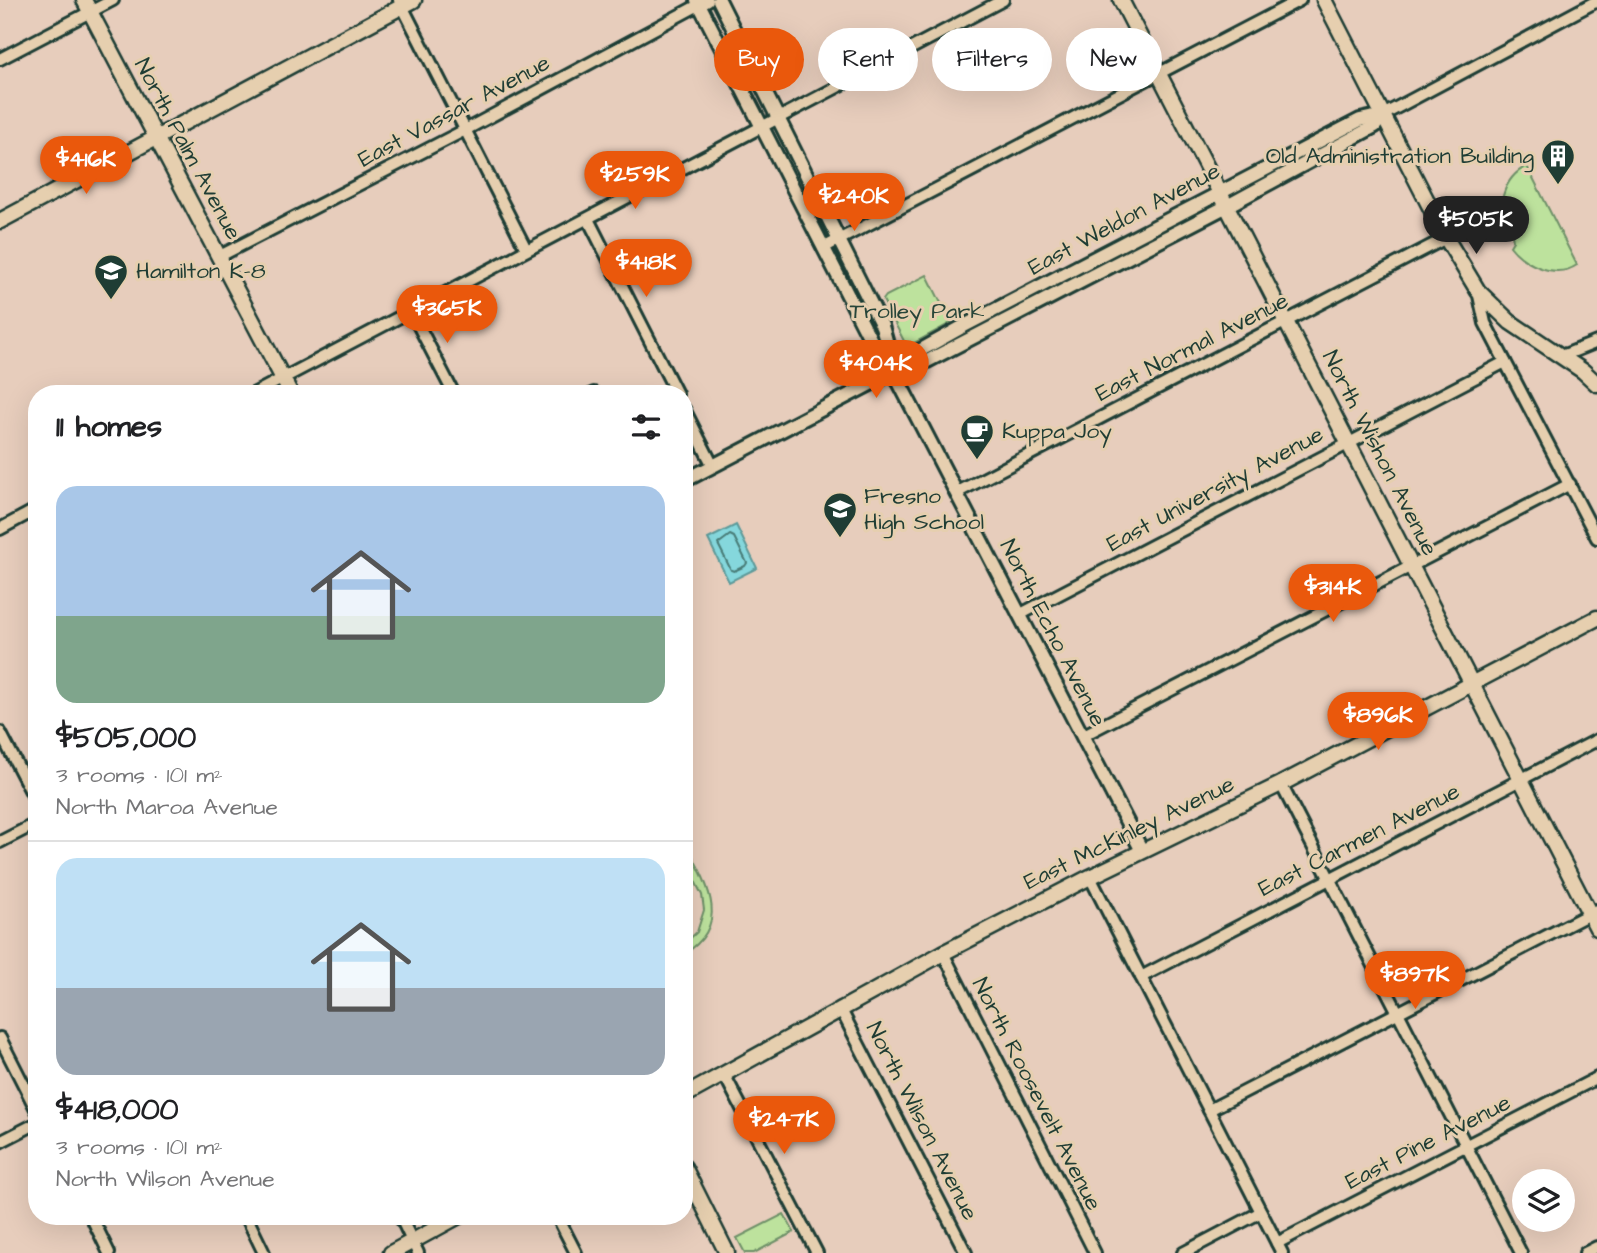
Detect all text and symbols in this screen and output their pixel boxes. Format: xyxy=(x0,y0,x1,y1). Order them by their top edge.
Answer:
chip: Buy xyxy=(714,28,804,91)
chip: Rent xyxy=(818,28,918,91)
chip: Filters xyxy=(932,28,1052,91)
chip: New xyxy=(1066,28,1162,91)
street label: East Vassar Avenue xyxy=(352,47,556,175)
street label: North Palm Avenue xyxy=(127,52,249,246)
pin: $416K xyxy=(37,136,135,196)
building icon: Old Administration Building xyxy=(1539,137,1577,186)
place label: Old Administration Building xyxy=(1266,140,1534,173)
text: $416K xyxy=(56,143,116,175)
pin: $259K xyxy=(586,152,684,211)
street label: East Weldon Avenue xyxy=(1022,155,1226,283)
text: $259K xyxy=(600,158,670,190)
pin: $240K xyxy=(805,174,903,233)
text: $240K xyxy=(819,180,889,212)
pin: $505K xyxy=(1427,196,1525,256)
text: $505K xyxy=(1439,203,1513,235)
pin: $418K xyxy=(597,240,695,299)
text: $418K xyxy=(616,246,676,278)
school or university icon: Hamilton K-8 xyxy=(92,252,130,301)
place label: Hamilton K-8 xyxy=(136,255,266,287)
street label: East Normal Avenue xyxy=(1090,284,1294,410)
pin: $365K xyxy=(398,286,496,345)
text: $365K xyxy=(412,292,482,324)
park label: Trolley Park xyxy=(850,295,984,328)
pin: $404K xyxy=(827,340,925,400)
street label: North Wishon Avenue xyxy=(1314,345,1446,561)
text: $404K xyxy=(840,347,912,379)
text: 11 homes xyxy=(56,406,162,448)
icon: filters xyxy=(627,408,665,446)
cafe icon: Kuppa Joy xyxy=(958,412,996,461)
place label: Kuppa Joy xyxy=(1002,415,1112,448)
street label: East University Avenue xyxy=(1101,418,1329,561)
place label: Fresno High School xyxy=(864,480,984,539)
school or university icon: Fresno High School xyxy=(821,490,859,539)
icon: home xyxy=(298,532,424,658)
street label: North Echo Avenue xyxy=(992,534,1114,732)
pin: $314K xyxy=(1284,564,1382,624)
text: $314K xyxy=(1304,571,1362,603)
pin: $896K xyxy=(1329,692,1427,752)
text: $896K xyxy=(1343,699,1413,731)
text: $505,000 xyxy=(56,717,196,759)
text: 3 rooms · 101 m² xyxy=(56,759,223,791)
street label: East McKinley Avenue xyxy=(1018,768,1240,899)
street label: East Carmen Avenue xyxy=(1253,775,1465,905)
text: North Maroa Avenue xyxy=(56,791,278,823)
icon: home xyxy=(298,904,424,1030)
pin: $897K xyxy=(1366,951,1464,1011)
text: $897K xyxy=(1381,958,1449,990)
street label: North Roosevelt Avenue xyxy=(964,972,1110,1216)
street label: North Wilson Avenue xyxy=(858,1016,986,1226)
street label: East Pine Avenue xyxy=(1340,1087,1516,1197)
text: $418,000 xyxy=(56,1089,179,1131)
pin: $247K xyxy=(735,1096,833,1156)
text: $247K xyxy=(749,1103,819,1135)
text: 3 rooms · 101 m² xyxy=(56,1131,223,1163)
text: North Wilson Avenue xyxy=(56,1163,275,1195)
map controls xyxy=(1512,1169,1575,1232)
button: layers xyxy=(1512,1169,1575,1232)

